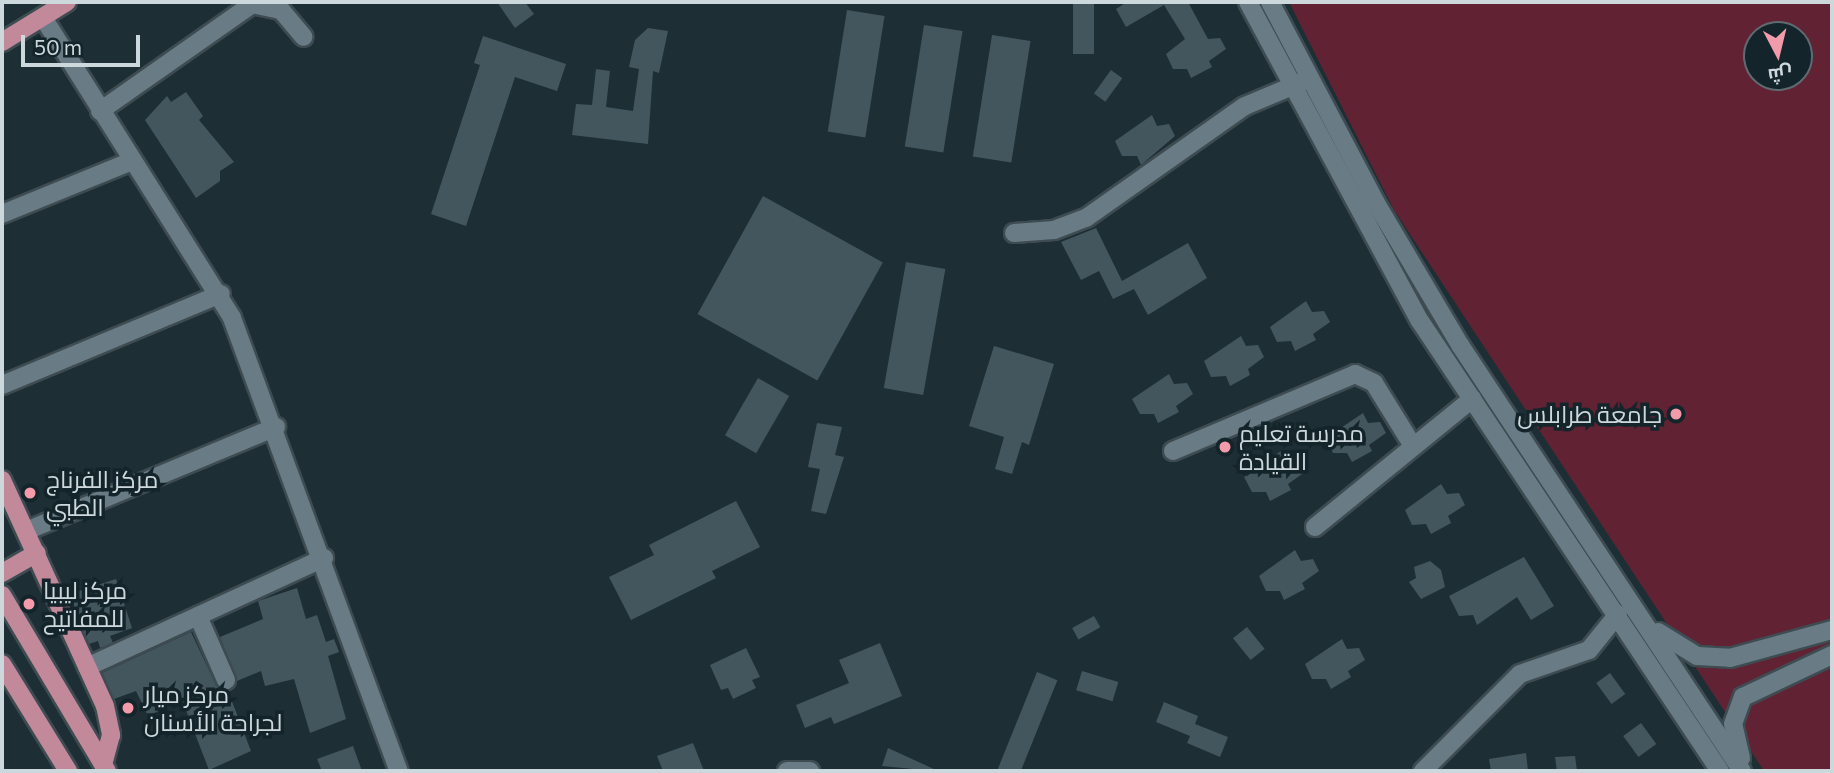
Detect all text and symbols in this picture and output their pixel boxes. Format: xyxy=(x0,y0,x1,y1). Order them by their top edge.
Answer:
scale bar xyxy=(24,21,144,65)
north arrow xyxy=(1743,21,1813,91)
text: 50 m xyxy=(34,34,82,59)
text: ش xyxy=(1767,62,1794,88)
place label: جامعة طرابلس xyxy=(1517,400,1662,428)
marker: جامعة طرابلس xyxy=(1668,406,1684,422)
place label: مدرسة تعليم القيادة xyxy=(1239,419,1364,475)
marker: مدرسة تعليم القيادة xyxy=(1217,439,1233,455)
place label: مركز الفرناج الطبي xyxy=(46,465,158,521)
marker: مركز الفرناج الطبي xyxy=(20,483,40,503)
place label: مركز ليبيا للمفاتيح xyxy=(43,576,127,632)
marker: مركز ليبيا للمفاتيح xyxy=(21,596,37,612)
place label: مركز ميار لجراحة الأسنان xyxy=(144,680,282,736)
marker: مركز ميار لجراحة الأسنان xyxy=(118,698,138,718)

